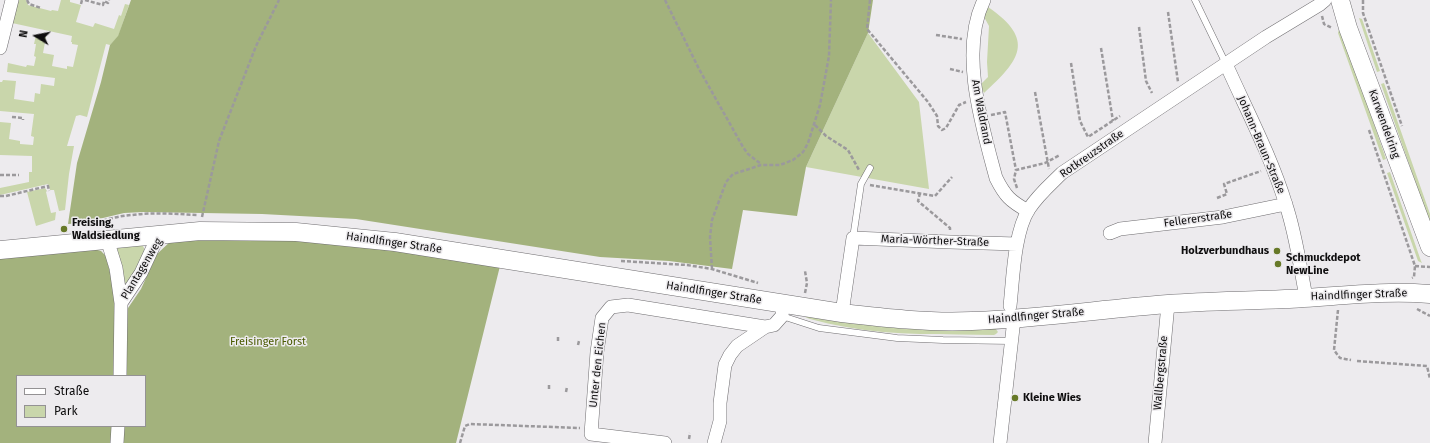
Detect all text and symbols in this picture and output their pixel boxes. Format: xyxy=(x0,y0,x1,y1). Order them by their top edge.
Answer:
north arrow xyxy=(16,16,56,56)
text: N xyxy=(17,29,31,39)
street label: Am Waldrand xyxy=(968,78,994,146)
street label: Karwendelring xyxy=(1365,88,1403,160)
street label: Johann-Braun-Straße xyxy=(1234,94,1288,196)
street label: Rotkreuzstraße xyxy=(1057,127,1127,181)
street label: Fellererstraße xyxy=(1163,208,1233,230)
place label: Freising, Waldsiedlung xyxy=(72,216,140,242)
marker: Freising, Waldsiedlung xyxy=(59,224,69,234)
street label: Haindlfinger Straße xyxy=(345,230,443,256)
street label: Maria-Wörther-Straße xyxy=(881,233,989,249)
street label: Plantagenweg xyxy=(119,236,165,302)
place label: Holzverbundhaus xyxy=(1181,244,1269,258)
marker: Holzverbundhaus xyxy=(1272,246,1282,256)
place label: Schmuckdepot NewLine xyxy=(1286,251,1361,277)
marker: Schmuckdepot NewLine xyxy=(1273,259,1283,269)
street label: Haindlfinger Straße xyxy=(665,279,763,307)
street label: Haindlfinger Straße xyxy=(1310,287,1408,303)
street label: Haindlfinger Straße xyxy=(987,305,1085,327)
street label: Unter den Eichen xyxy=(587,322,609,408)
park label: Freisinger Forst xyxy=(230,335,306,349)
street label: Wallbergstraße xyxy=(1151,335,1171,411)
legend xyxy=(16,375,146,427)
text: Straße xyxy=(54,384,89,398)
place label: Kleine Wies xyxy=(1023,391,1081,405)
marker: Kleine Wies xyxy=(1010,393,1020,403)
text: Park xyxy=(54,404,78,418)

